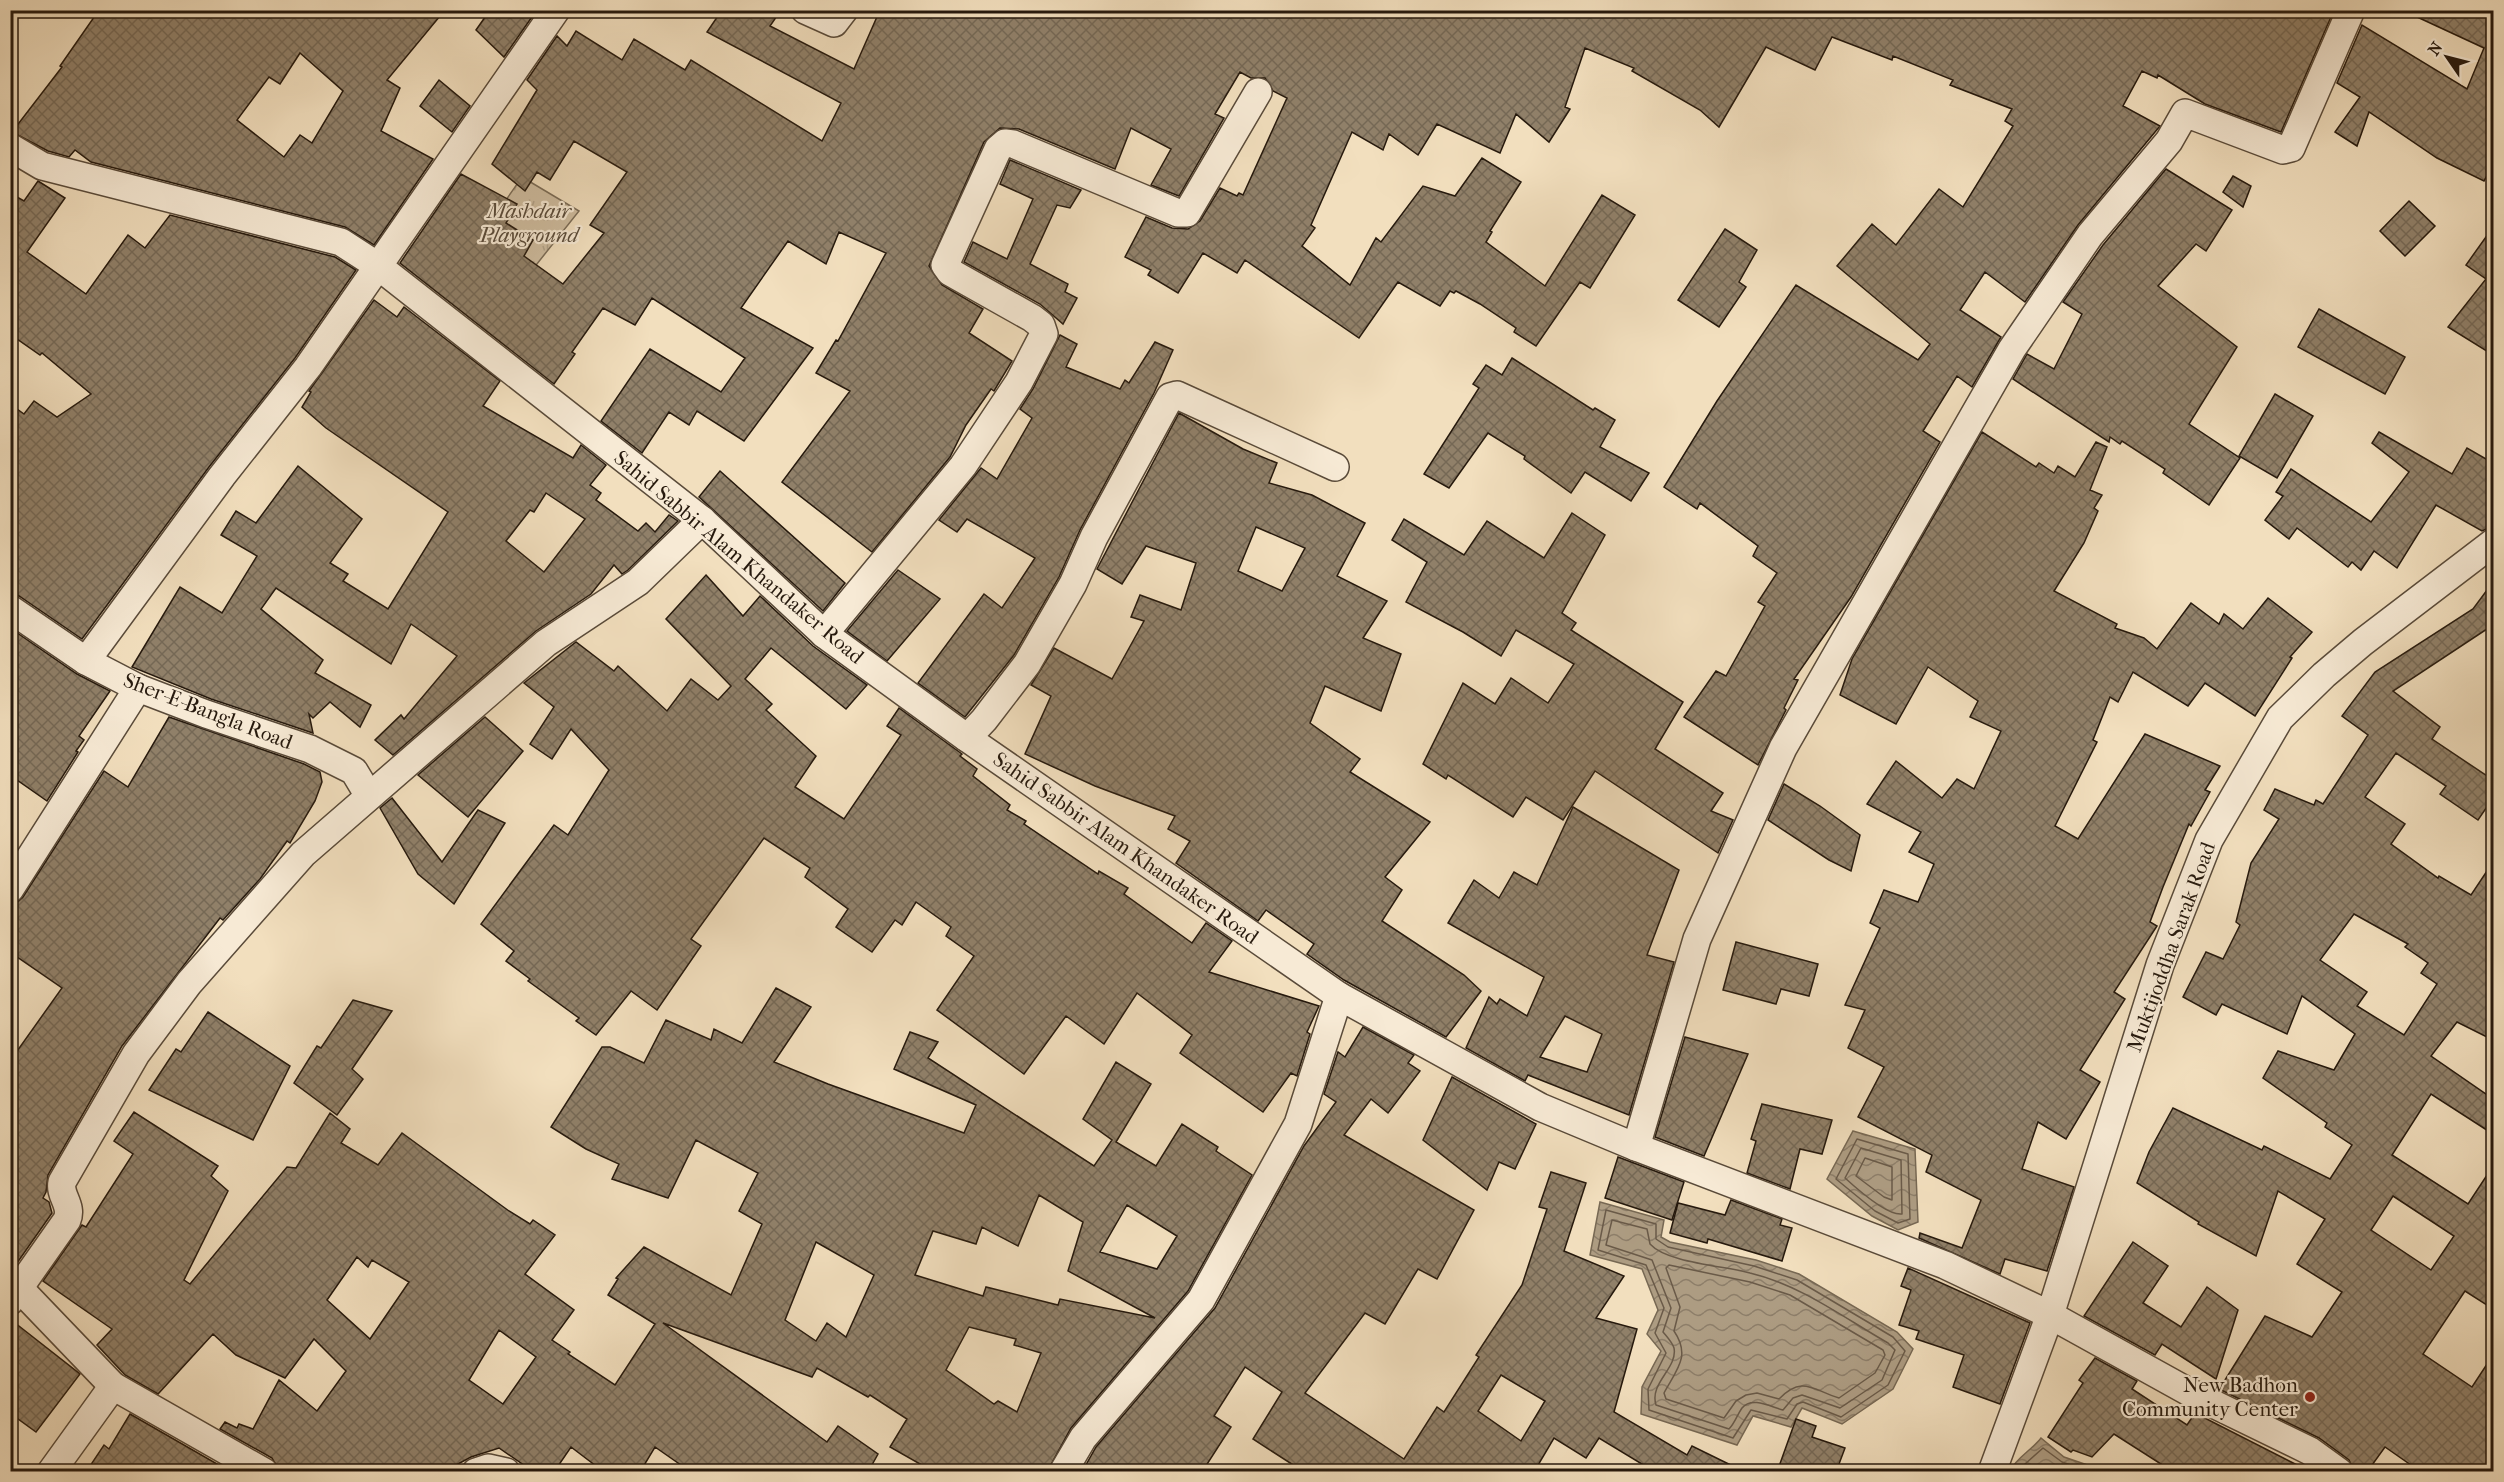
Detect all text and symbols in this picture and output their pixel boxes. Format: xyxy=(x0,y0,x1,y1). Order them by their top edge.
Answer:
north arrow xyxy=(2417,27,2477,87)
text: N xyxy=(2424,38,2447,59)
park label: Mashdair Playground xyxy=(479,199,581,247)
street label: Sahid Sabbir Alam Khandaker Road xyxy=(609,445,869,669)
street label: Sher-E-Bangla Road xyxy=(120,668,296,754)
street label: Sahid Sabbir Alam Khandaker Road xyxy=(989,747,1264,949)
street label: Muktijoddha Sarak Road xyxy=(2122,838,2220,1055)
place label: New Badhon Community Center xyxy=(2122,1373,2298,1421)
marker: New Badhon Community Center xyxy=(2303,1390,2317,1404)

